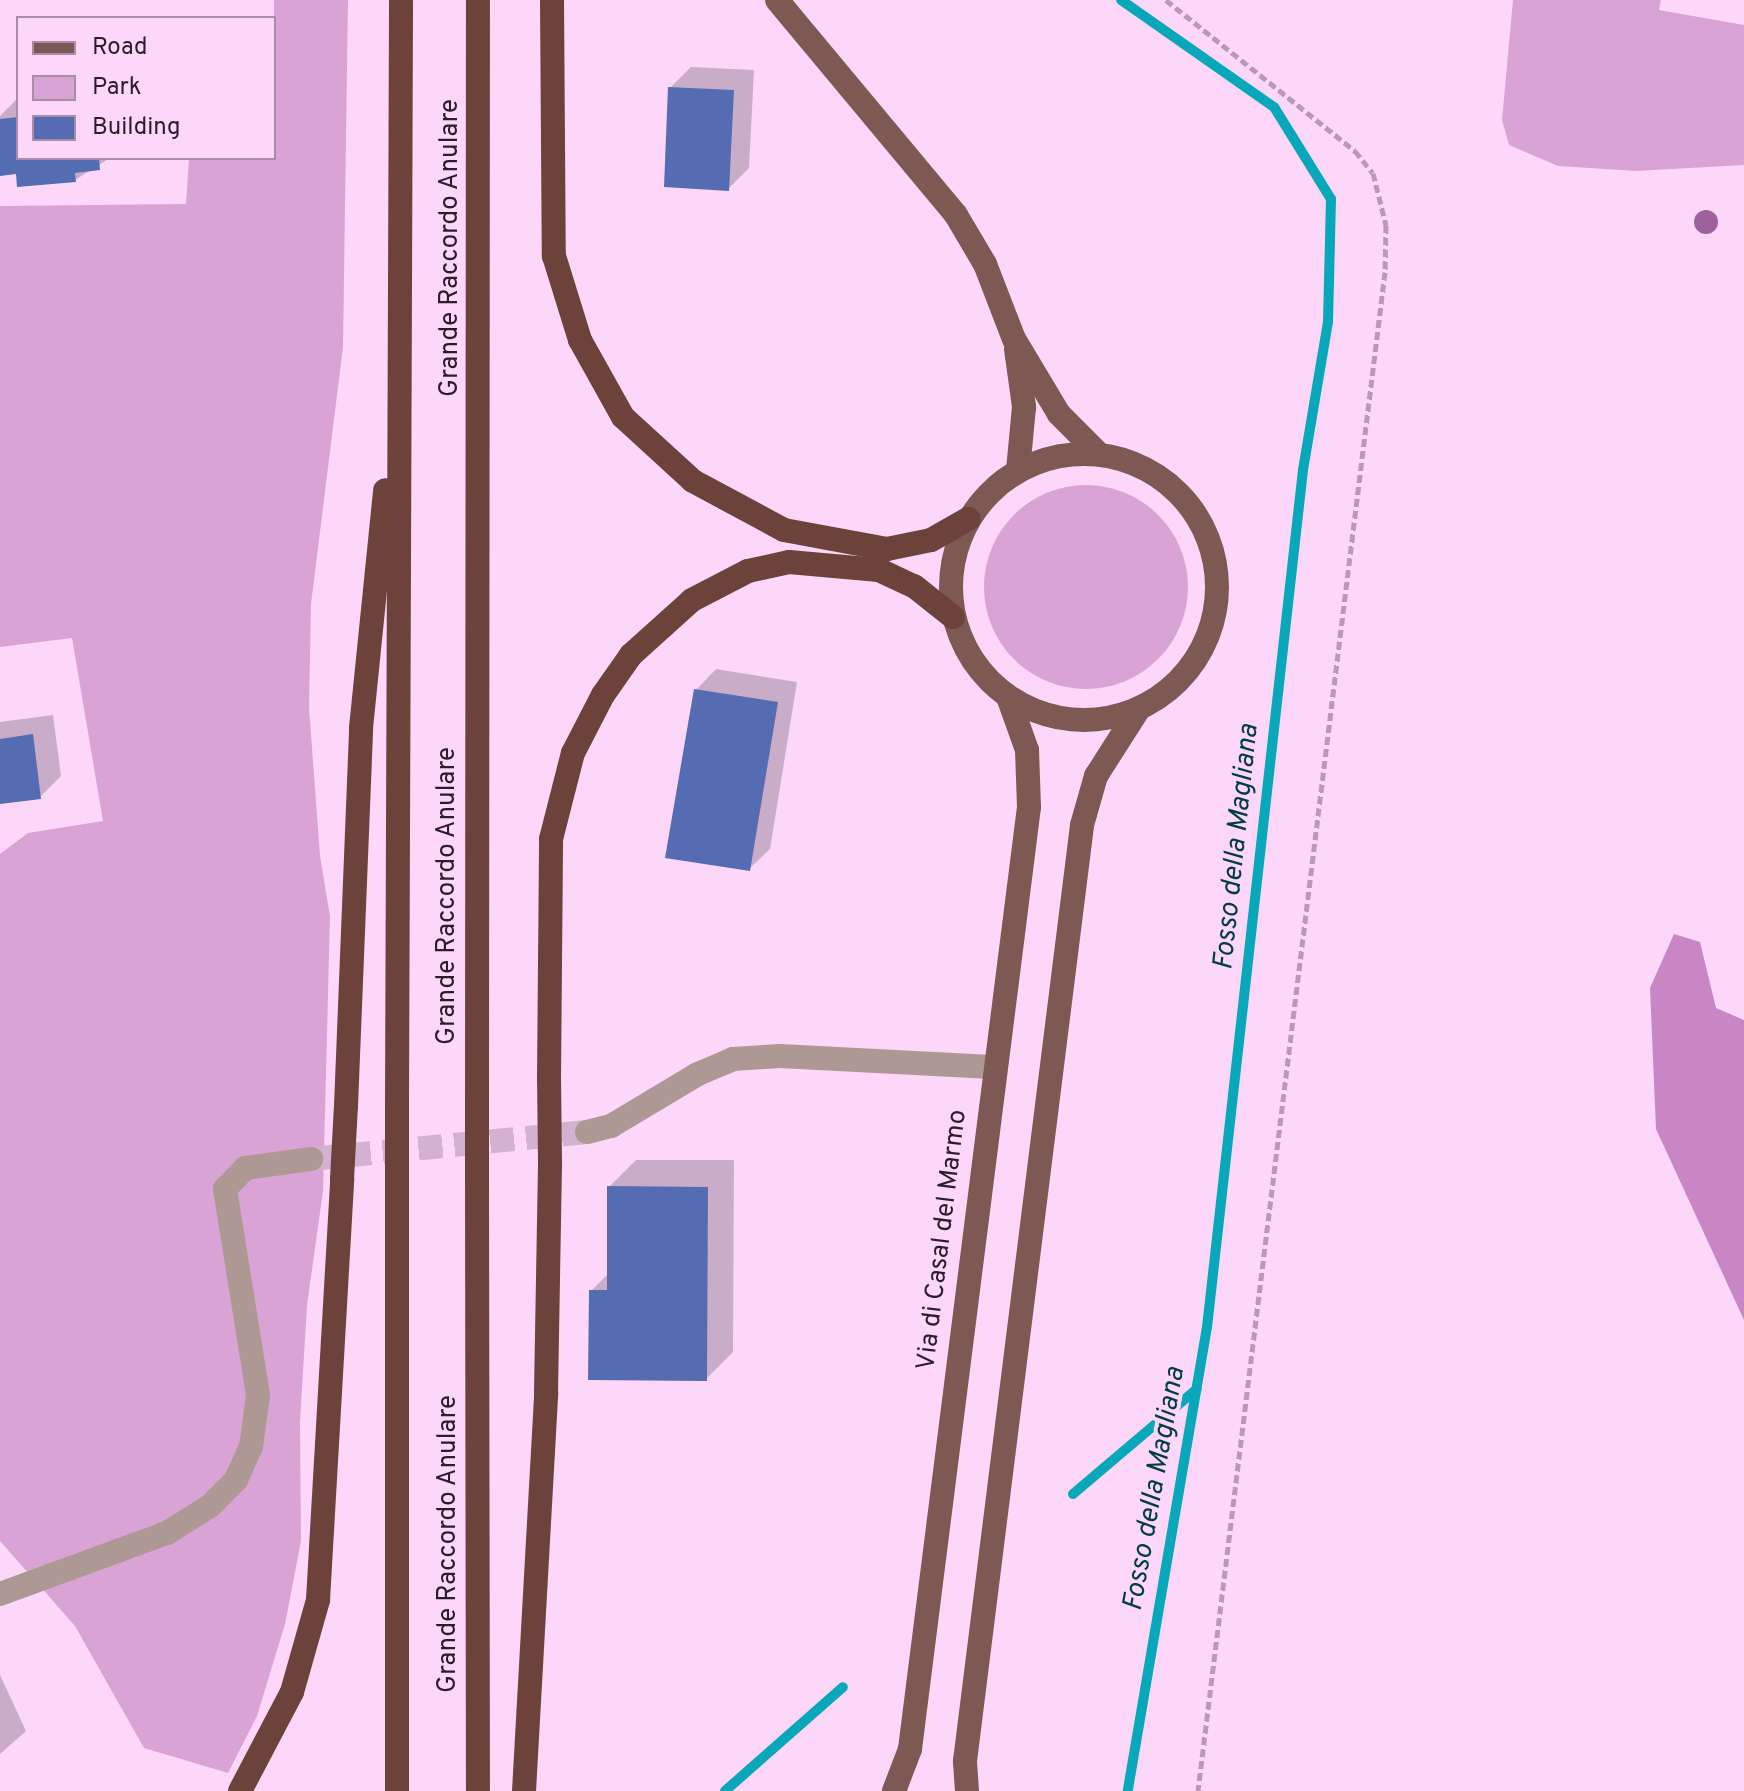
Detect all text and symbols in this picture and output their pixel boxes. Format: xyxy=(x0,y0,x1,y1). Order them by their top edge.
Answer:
legend xyxy=(16,16,276,160)
text: Road xyxy=(92,33,148,63)
text: Park xyxy=(92,73,142,103)
street label: Grande Raccordo Anulare xyxy=(435,98,467,398)
text: Building xyxy=(92,113,181,143)
water label: Fosso della Magliana xyxy=(1207,722,1267,972)
street label: Grande Raccordo Anulare xyxy=(432,746,464,1046)
street label: Via di Casal del Marmo xyxy=(912,1108,974,1372)
water label: Fosso della Magliana xyxy=(1117,1364,1193,1614)
street label: Grande Raccordo Anulare xyxy=(433,1394,465,1694)

